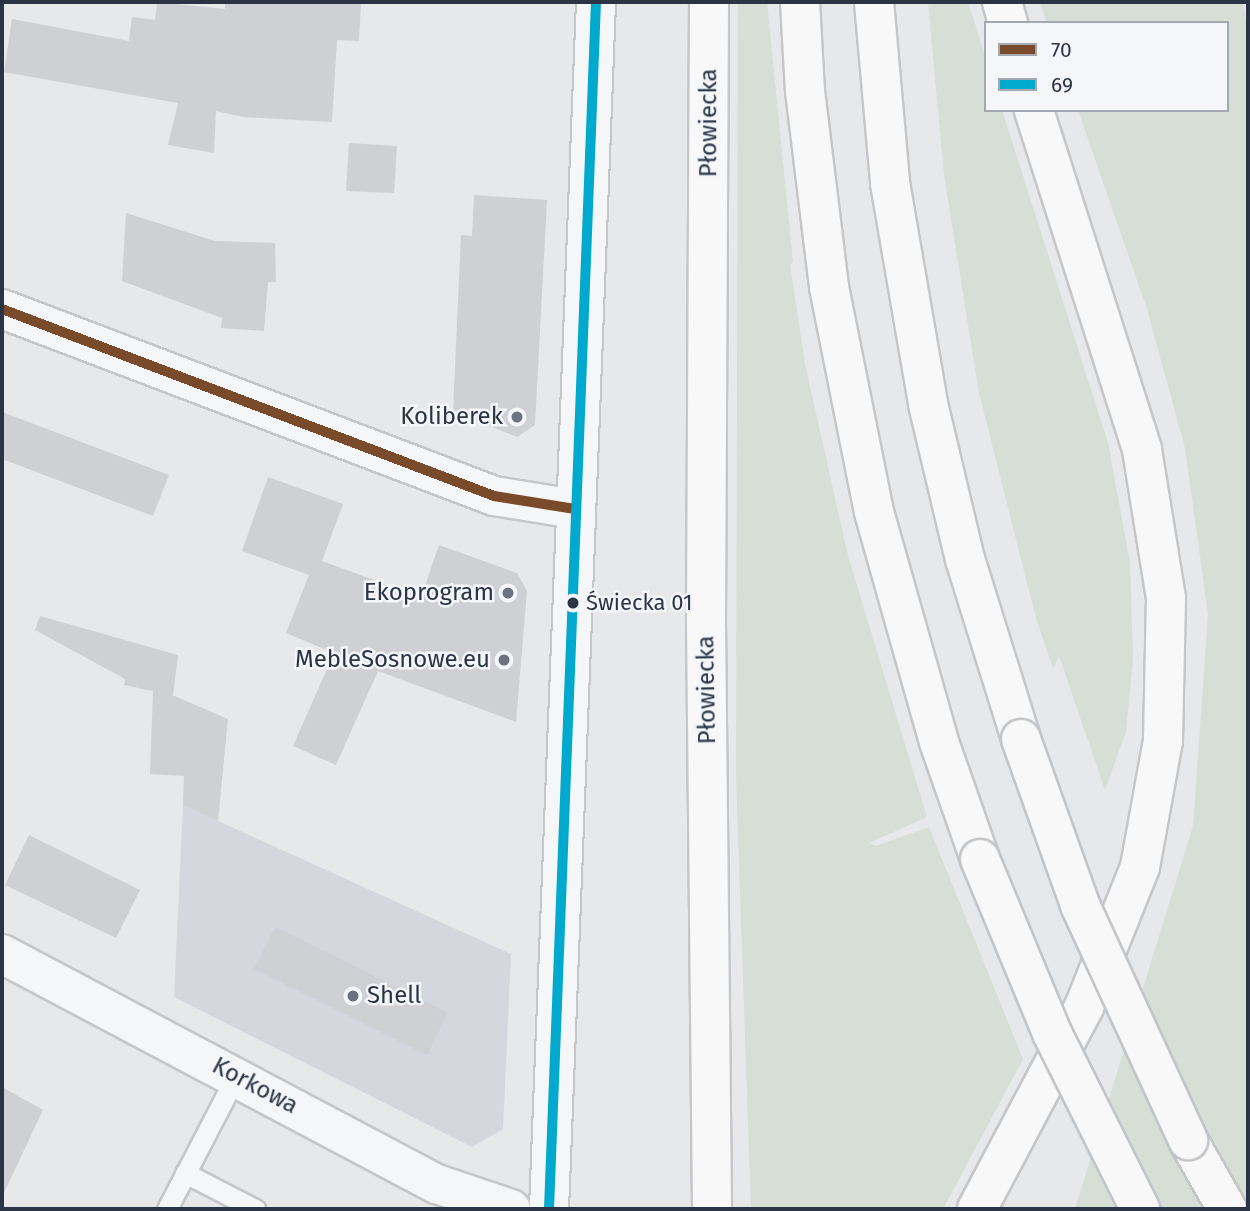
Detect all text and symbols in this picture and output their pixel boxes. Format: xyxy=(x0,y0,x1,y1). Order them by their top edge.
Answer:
legend xyxy=(984,21,1229,112)
text: 70 xyxy=(1051,37,1072,63)
street label: Płowiecka xyxy=(695,69,723,177)
text: 69 xyxy=(1051,72,1073,98)
place label: Koliberek xyxy=(400,403,503,431)
marker: Koliberek xyxy=(509,409,525,425)
place label: Ekoprogram xyxy=(364,579,494,607)
marker: Ekoprogram xyxy=(500,585,516,601)
place label: Świecka 01 xyxy=(586,590,692,616)
marker: Świecka 01 xyxy=(566,596,580,610)
street label: Płowiecka xyxy=(692,635,722,745)
place label: MebleSosnowe.eu xyxy=(295,646,490,674)
marker: MebleSosnowe.eu xyxy=(496,652,512,668)
place label: Shell xyxy=(367,982,421,1010)
marker: Shell xyxy=(345,988,361,1004)
street label: Korkowa xyxy=(207,1051,303,1121)

